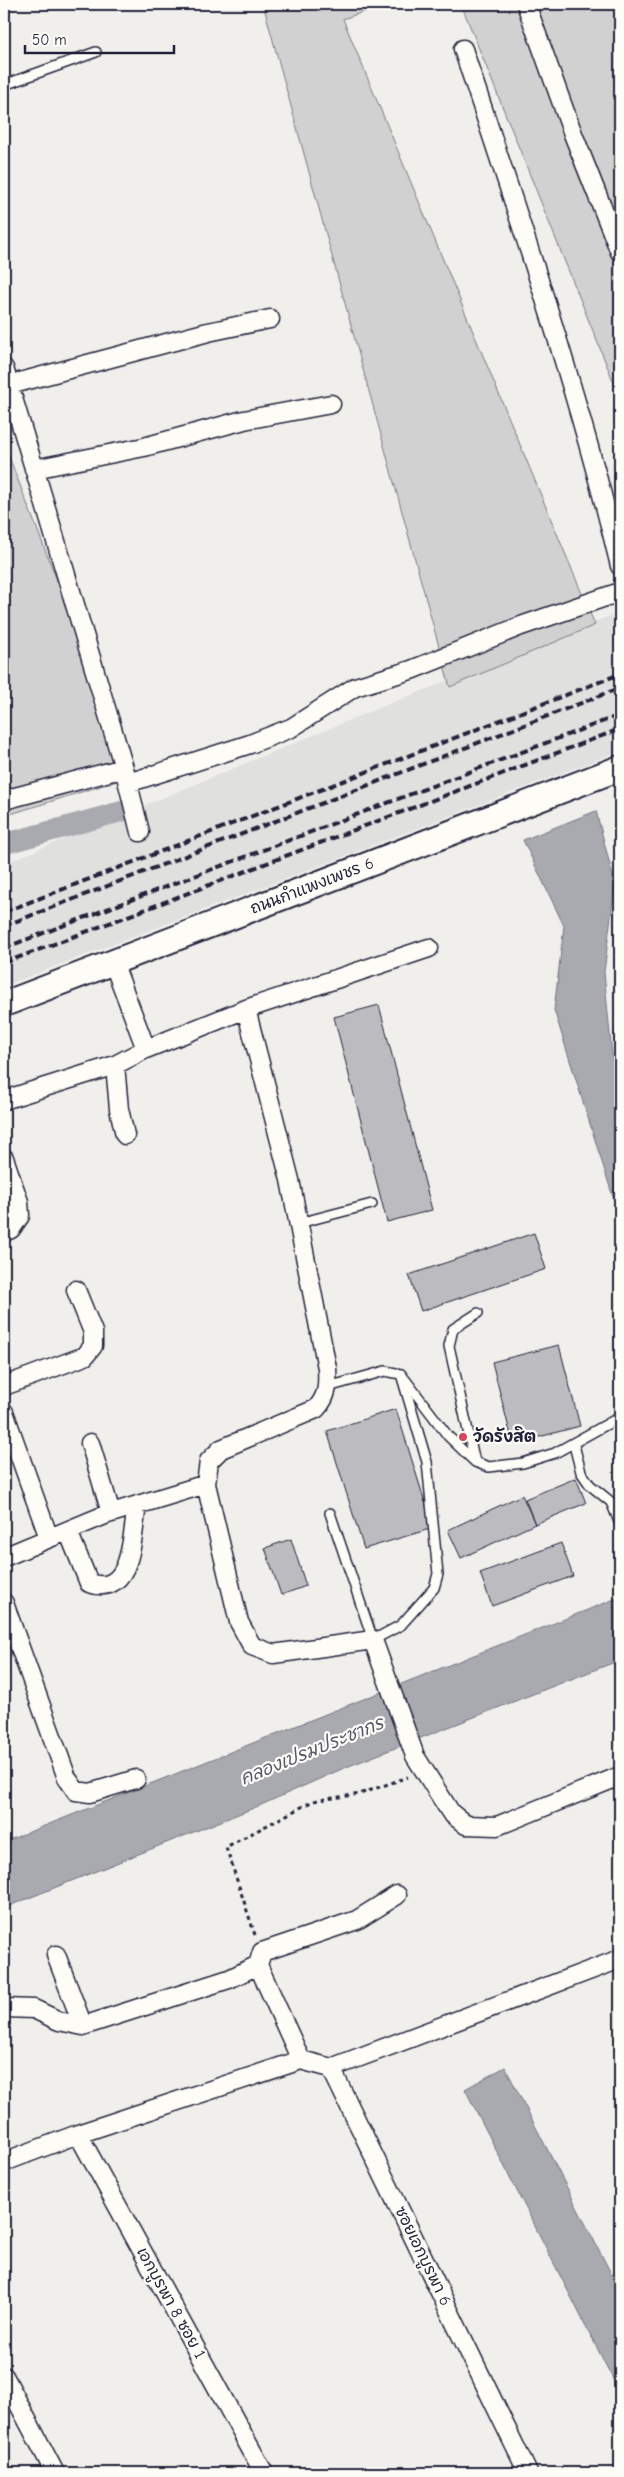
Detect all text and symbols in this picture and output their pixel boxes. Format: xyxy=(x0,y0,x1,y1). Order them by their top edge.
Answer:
scale bar xyxy=(25,22,174,54)
text: 50 m xyxy=(32,31,67,49)
street label: ถนนกำแพงเพชร 6 xyxy=(247,852,376,918)
place label: วัดรังสิต xyxy=(473,1426,536,1446)
marker: วัดรังสิต xyxy=(457,1431,469,1443)
water label: คลองเปรมประชากร xyxy=(237,1711,388,1789)
street label: ซอยเอกบูรพา 6 xyxy=(389,2204,455,2310)
street label: เอกบูรพา 8 ซอย 1 xyxy=(130,2244,209,2363)

